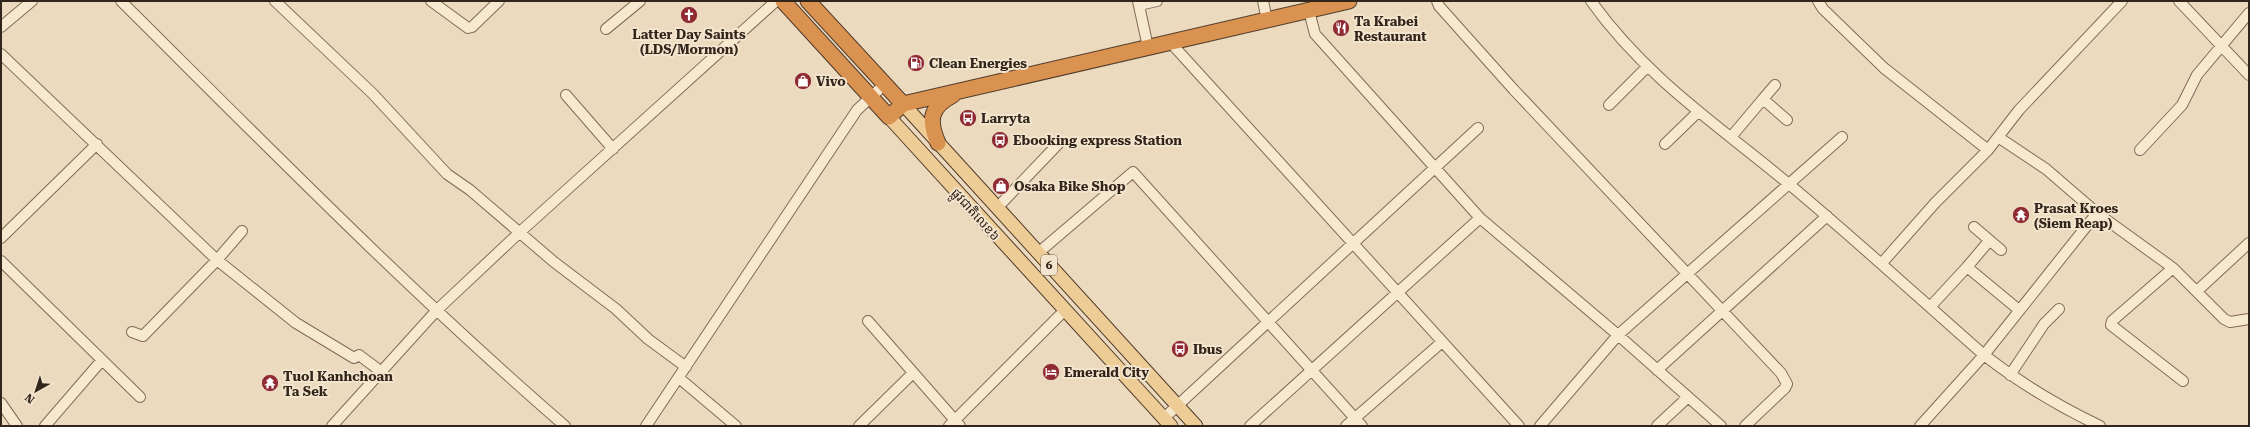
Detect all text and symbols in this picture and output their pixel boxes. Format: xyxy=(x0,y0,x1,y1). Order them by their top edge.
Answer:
church icon: Latter Day Saints (LDS/Mormon) xyxy=(679,5,699,25)
place label: Ta Krabei Restaurant xyxy=(1354,14,1427,44)
restaurant icon: Ta Krabei Restaurant xyxy=(1331,18,1351,38)
place label: Latter Day Saints (LDS/Mormon) xyxy=(632,27,746,57)
fuel station icon: Clean Energies xyxy=(906,53,926,73)
place label: Clean Energies xyxy=(929,56,1027,71)
shop icon: Vivo xyxy=(793,71,813,91)
place label: Vivo xyxy=(816,74,846,89)
bus stop icon: Larryta xyxy=(958,108,978,128)
place label: Larryta xyxy=(981,111,1030,126)
bus stop icon: Ebooking express Station xyxy=(990,130,1010,150)
place label: Ebooking express Station xyxy=(1013,133,1182,148)
shop icon: Osaka Bike Shop xyxy=(991,176,1011,196)
place label: Osaka Bike Shop xyxy=(1014,179,1126,194)
street label: ផ្លូវជាតិលេខ៦ xyxy=(945,185,1003,246)
place label: Prasat Kroes (Siem Reap) xyxy=(2034,201,2119,231)
temple icon: Prasat Kroes (Siem Reap) xyxy=(2011,205,2031,225)
road number: 6 xyxy=(1041,255,1057,275)
bus stop icon: Ibus xyxy=(1170,339,1190,359)
place label: Ibus xyxy=(1193,342,1222,357)
hotel icon: Emerald City xyxy=(1041,362,1061,382)
place label: Emerald City xyxy=(1064,365,1149,380)
place label: Tuol Kanhchoan Ta Sek xyxy=(283,369,393,399)
north arrow xyxy=(16,371,56,411)
temple icon: Tuol Kanhchoan Ta Sek xyxy=(260,373,280,393)
text: N xyxy=(22,390,37,406)

